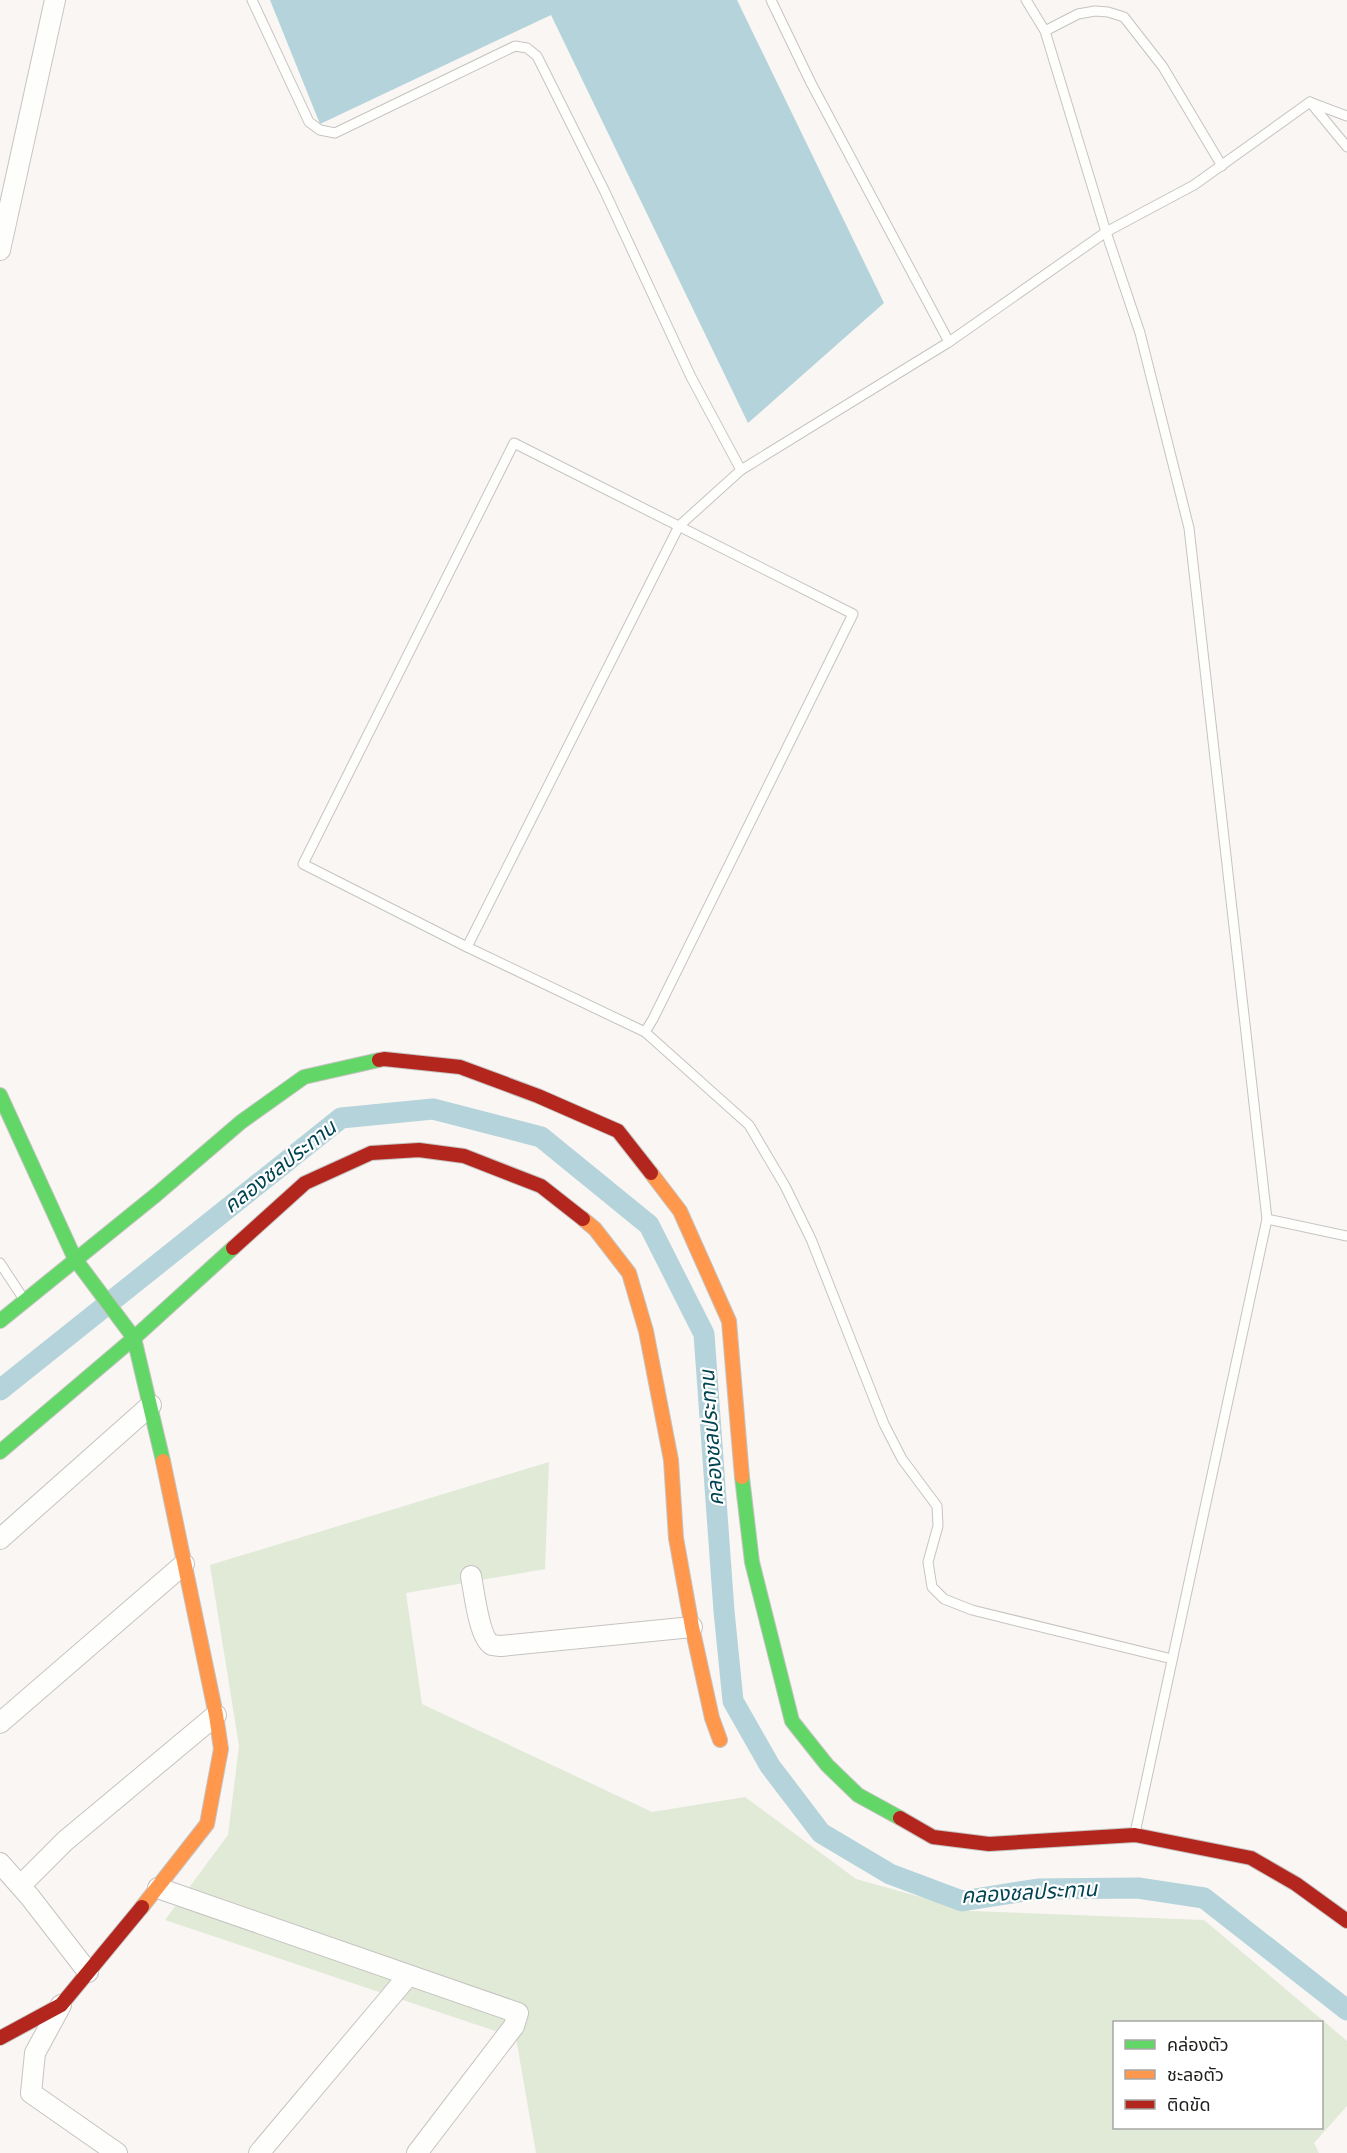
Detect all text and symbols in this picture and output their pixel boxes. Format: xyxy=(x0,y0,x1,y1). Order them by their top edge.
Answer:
water label: คลองชลประทาน xyxy=(219,1115,342,1219)
water label: คลองชลประทาน xyxy=(695,1368,729,1507)
water label: คลองชลประทาน xyxy=(960,1877,1099,1909)
legend xyxy=(1113,2021,1323,2129)
text: คล่องตัว xyxy=(1167,2035,1229,2056)
text: ชะลอตัว xyxy=(1167,2065,1224,2086)
text: ติดขัด xyxy=(1167,2095,1210,2116)

